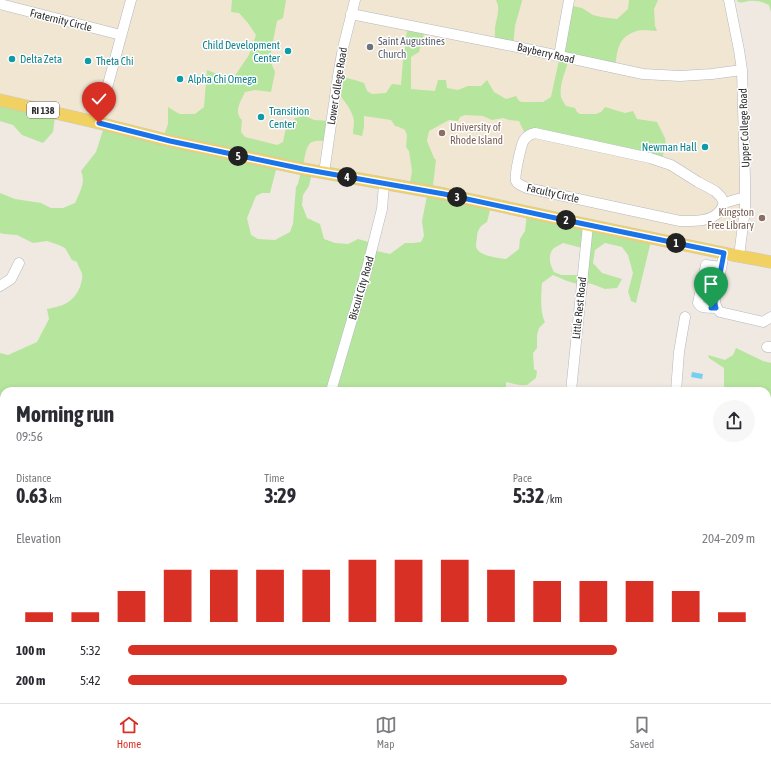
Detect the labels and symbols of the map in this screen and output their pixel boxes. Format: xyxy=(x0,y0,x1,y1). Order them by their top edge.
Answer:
street label: Fraternity Circle xyxy=(29,7,93,33)
place label: Saint Augustines Church xyxy=(378,35,445,60)
place label: Child Development Center xyxy=(203,39,281,64)
street label: Bayberry Road xyxy=(516,41,576,65)
marker: Saint Augustines Church xyxy=(365,42,375,52)
marker: Child Development Center xyxy=(283,46,293,56)
street label: Lower College Road xyxy=(325,46,349,126)
place label: Delta Zeta xyxy=(20,53,62,65)
marker: Delta Zeta xyxy=(7,54,17,64)
place label: Theta Chi xyxy=(96,55,134,67)
marker: Theta Chi xyxy=(83,56,93,66)
place label: Alpha Chi Omega xyxy=(188,73,257,85)
marker: Alpha Chi Omega xyxy=(175,74,185,84)
pin xyxy=(82,82,116,123)
street label: Upper College Road xyxy=(737,88,751,168)
road number: RI 138 xyxy=(27,102,59,118)
place label: Transition Center xyxy=(269,105,309,130)
marker: Transition Center xyxy=(256,112,266,122)
place label: University of Rhode Island xyxy=(450,121,503,146)
marker: University of Rhode Island xyxy=(437,128,447,138)
place label: Newman Hall xyxy=(642,141,697,153)
marker: Newman Hall xyxy=(700,142,710,152)
pin: 5 xyxy=(228,146,248,166)
pin: 4 xyxy=(337,167,357,187)
street label: Faculty Circle xyxy=(526,181,580,205)
pin: 3 xyxy=(447,187,467,207)
place label: Kingston Free Library xyxy=(707,206,754,231)
pin: 2 xyxy=(556,210,576,230)
marker: Kingston Free Library xyxy=(757,213,767,223)
pin: 1 xyxy=(666,233,686,253)
street label: Biscuit City Road xyxy=(346,255,376,321)
pin xyxy=(694,267,728,308)
street label: Little Rest Road xyxy=(570,276,588,340)

